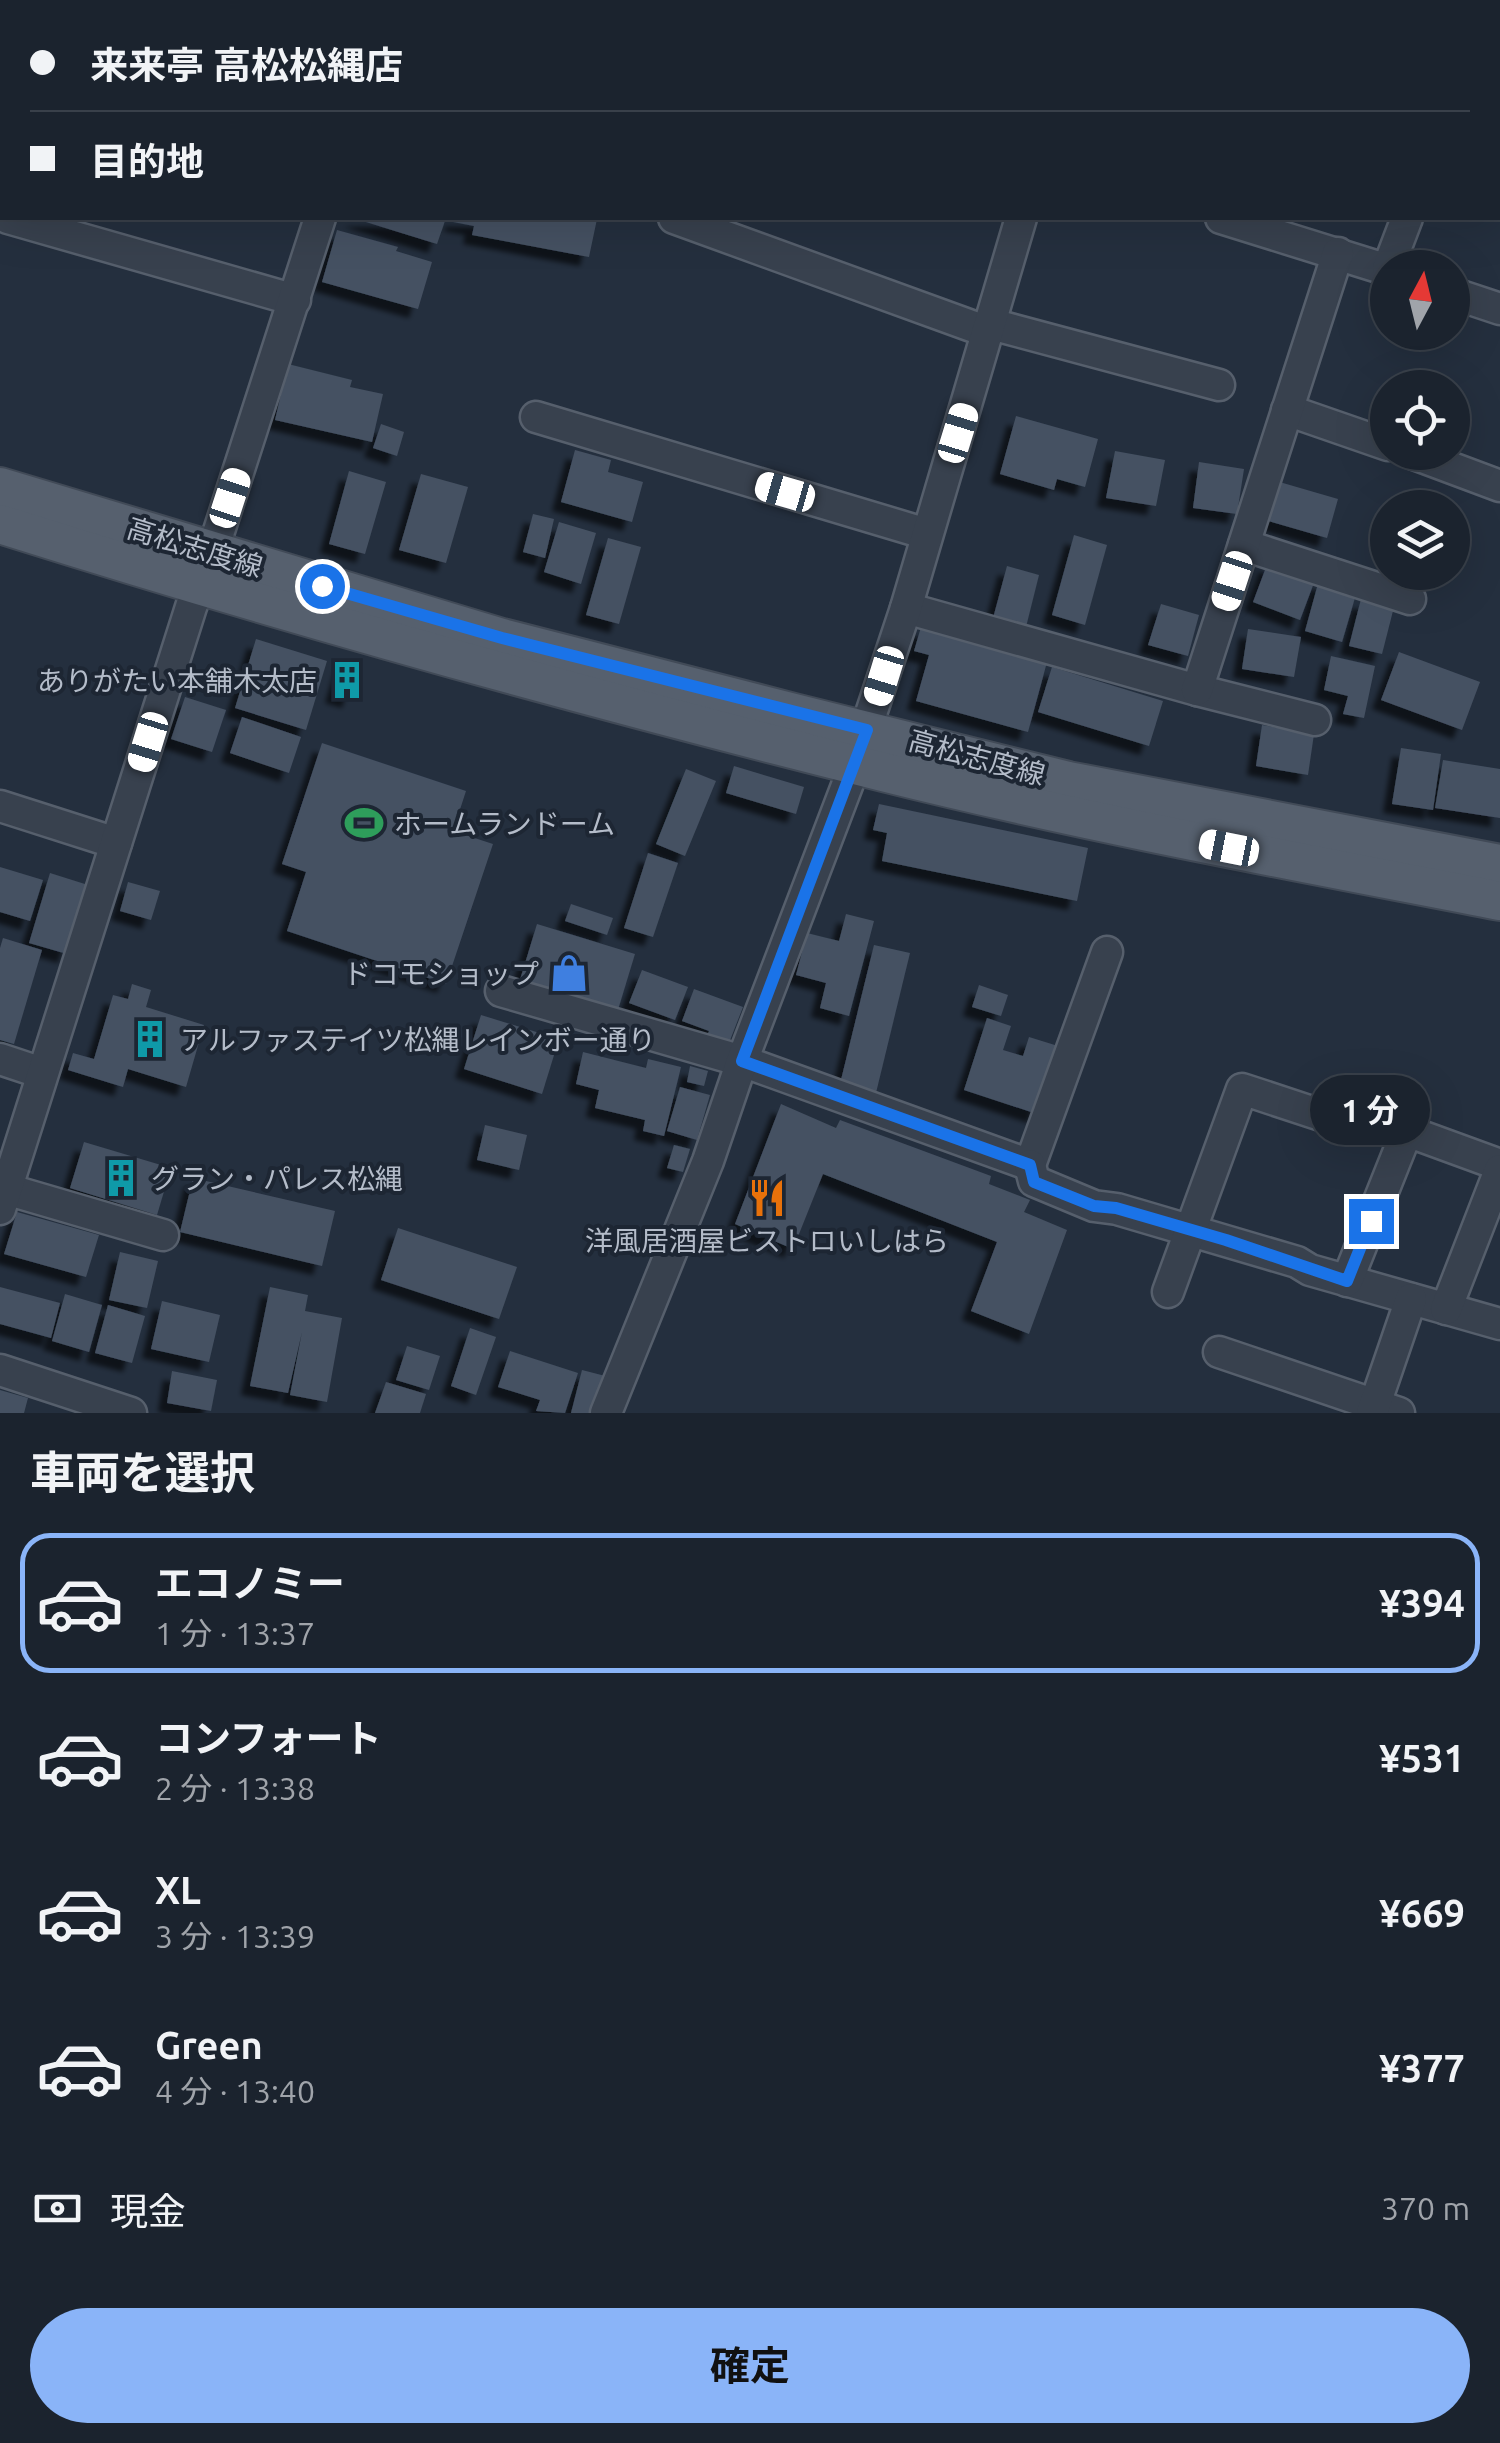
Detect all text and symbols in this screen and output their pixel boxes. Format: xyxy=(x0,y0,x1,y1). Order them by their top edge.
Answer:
text: 来来亭 高松松縄店 xyxy=(90,44,403,86)
text: 目的地 xyxy=(90,140,204,182)
north arrow xyxy=(1370,250,1470,350)
map controls xyxy=(1370,250,1470,590)
button: locate xyxy=(1370,370,1470,470)
car xyxy=(935,400,981,466)
car xyxy=(206,465,254,531)
car xyxy=(752,469,818,515)
button: layers xyxy=(1370,490,1470,590)
street label: 高松志度線 xyxy=(124,512,266,582)
car xyxy=(1208,548,1256,614)
route start xyxy=(300,564,345,609)
car xyxy=(861,643,907,709)
building icon: ありがたい本舗木太店 xyxy=(326,659,368,701)
place label: ありがたい本舗木太店 xyxy=(37,665,317,696)
car xyxy=(125,709,171,775)
street label: 高松志度線 xyxy=(905,724,1049,790)
sports icon: ホームランドーム xyxy=(343,802,385,844)
place label: ホームランドーム xyxy=(394,808,615,839)
car xyxy=(1197,828,1261,868)
shop icon: ドコモショップ xyxy=(548,952,590,994)
place label: ドコモショップ xyxy=(343,958,539,989)
building icon: アルファステイツ松縄レインボー通り xyxy=(129,1018,171,1060)
place label: アルファステイツ松縄レインボー通り xyxy=(180,1024,656,1055)
callout: 1 分 xyxy=(1311,1076,1431,1146)
text: 1 分 xyxy=(1341,1092,1399,1128)
building icon: グラン・パレス松縄 xyxy=(100,1157,142,1199)
place label: グラン・パレス松縄 xyxy=(151,1163,403,1194)
restaurant icon: 洋風居酒屋ビストロいしはら xyxy=(746,1177,788,1219)
route end xyxy=(1349,1199,1394,1244)
place label: 洋風居酒屋ビストロいしはら xyxy=(585,1225,949,1256)
text: 車両を選択 xyxy=(30,1447,255,1498)
icon: car xyxy=(35,1558,125,1648)
text: エコノミー xyxy=(155,1562,345,1604)
text: ¥394 xyxy=(1379,1582,1465,1624)
text: 1 分 · 13:37 xyxy=(155,1615,315,1651)
icon: car xyxy=(35,1713,125,1803)
text: コンフォート xyxy=(155,1717,382,1759)
text: ¥531 xyxy=(1379,1737,1465,1779)
text: 2 分 · 13:38 xyxy=(155,1770,315,1806)
icon: car xyxy=(35,1868,125,1958)
text: XL xyxy=(155,1869,201,1911)
text: ¥669 xyxy=(1379,1892,1465,1934)
text: 3 分 · 13:39 xyxy=(155,1918,315,1954)
icon: car xyxy=(35,2023,125,2113)
text: Green xyxy=(155,2024,263,2066)
text: ¥377 xyxy=(1379,2047,1465,2089)
text: 4 分 · 13:40 xyxy=(155,2073,315,2109)
icon: cash xyxy=(30,2181,85,2236)
text: 現金 xyxy=(110,2190,186,2232)
text: 370 m xyxy=(1381,2190,1470,2226)
button: 確定 xyxy=(30,2308,1470,2423)

